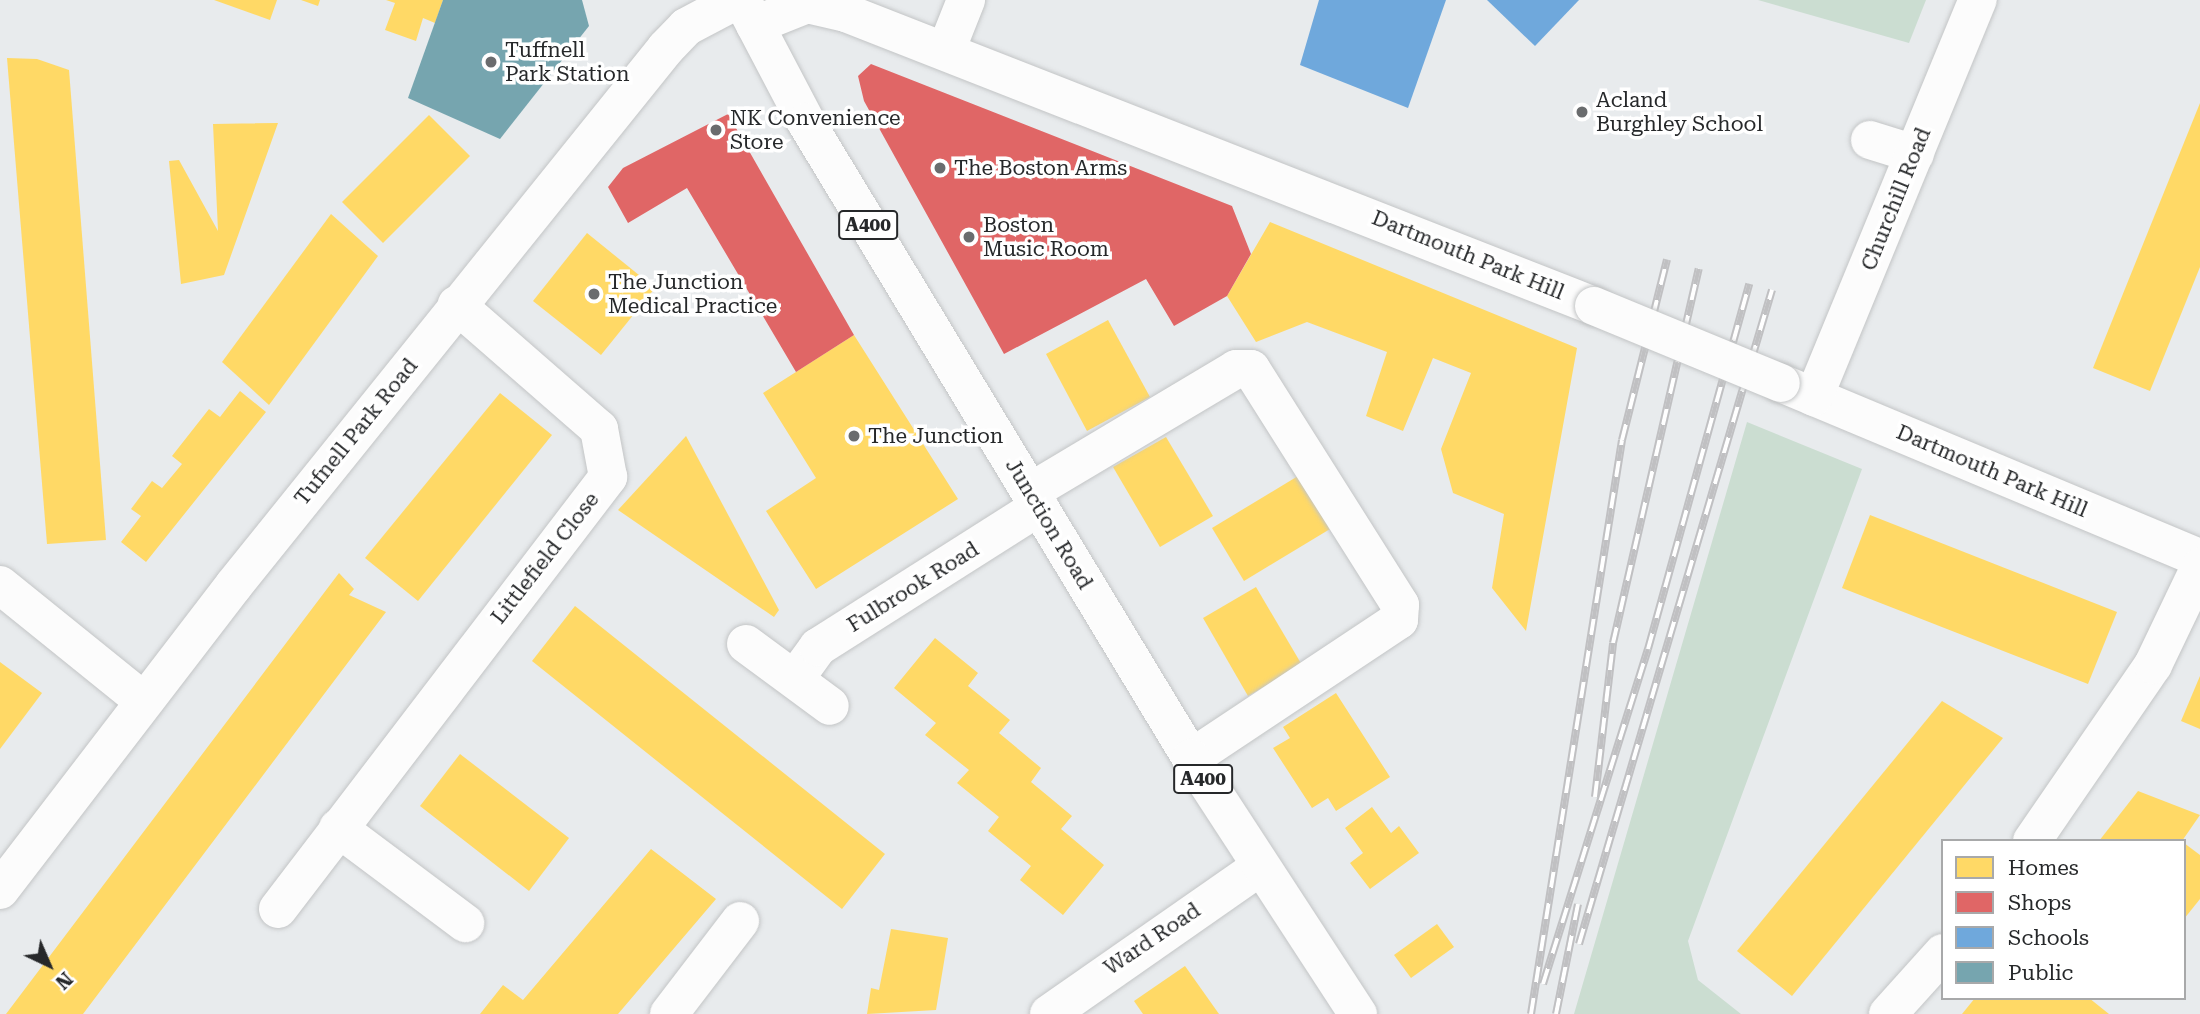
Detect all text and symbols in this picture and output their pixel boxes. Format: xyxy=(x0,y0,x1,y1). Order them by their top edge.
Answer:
place label: Tuffnell Park Station xyxy=(505,37,629,87)
marker: Tuffnell Park Station xyxy=(483,54,499,70)
place label: Acland Burghley School xyxy=(1596,87,1763,137)
marker: Acland Burghley School xyxy=(1574,104,1590,120)
place label: NK Convenience Store xyxy=(730,105,901,155)
marker: NK Convenience Store xyxy=(708,122,724,138)
street label: Churchill Road xyxy=(1856,124,1936,274)
place label: The Boston Arms xyxy=(954,155,1127,181)
marker: The Boston Arms xyxy=(932,160,948,176)
street label: Dartmouth Park Hill xyxy=(1368,205,1568,305)
road number: A400 xyxy=(836,210,900,241)
place label: Boston Music Room xyxy=(983,212,1109,262)
marker: Boston Music Room xyxy=(961,229,977,245)
place label: The Junction Medical Practice xyxy=(608,269,777,319)
marker: The Junction Medical Practice xyxy=(586,286,602,302)
street label: Tufnell Park Road xyxy=(289,354,423,510)
street label: Dartmouth Park Hill xyxy=(1893,419,2091,523)
place label: The Junction xyxy=(868,423,1003,449)
marker: The Junction xyxy=(846,428,862,444)
street label: Junction Road xyxy=(1000,454,1098,594)
street label: Littlefield Close xyxy=(486,487,604,629)
street label: Fulbrook Road xyxy=(843,537,983,637)
road number: A400 xyxy=(1172,764,1234,794)
legend xyxy=(1941,839,2186,1000)
text: Homes xyxy=(2008,856,2079,880)
text: Shops xyxy=(2008,891,2071,915)
street label: Ward Road xyxy=(1099,898,1205,980)
text: Schools xyxy=(2008,926,2089,950)
north arrow xyxy=(14,930,84,1000)
text: Public xyxy=(2008,961,2073,985)
text: N xyxy=(51,967,77,994)

